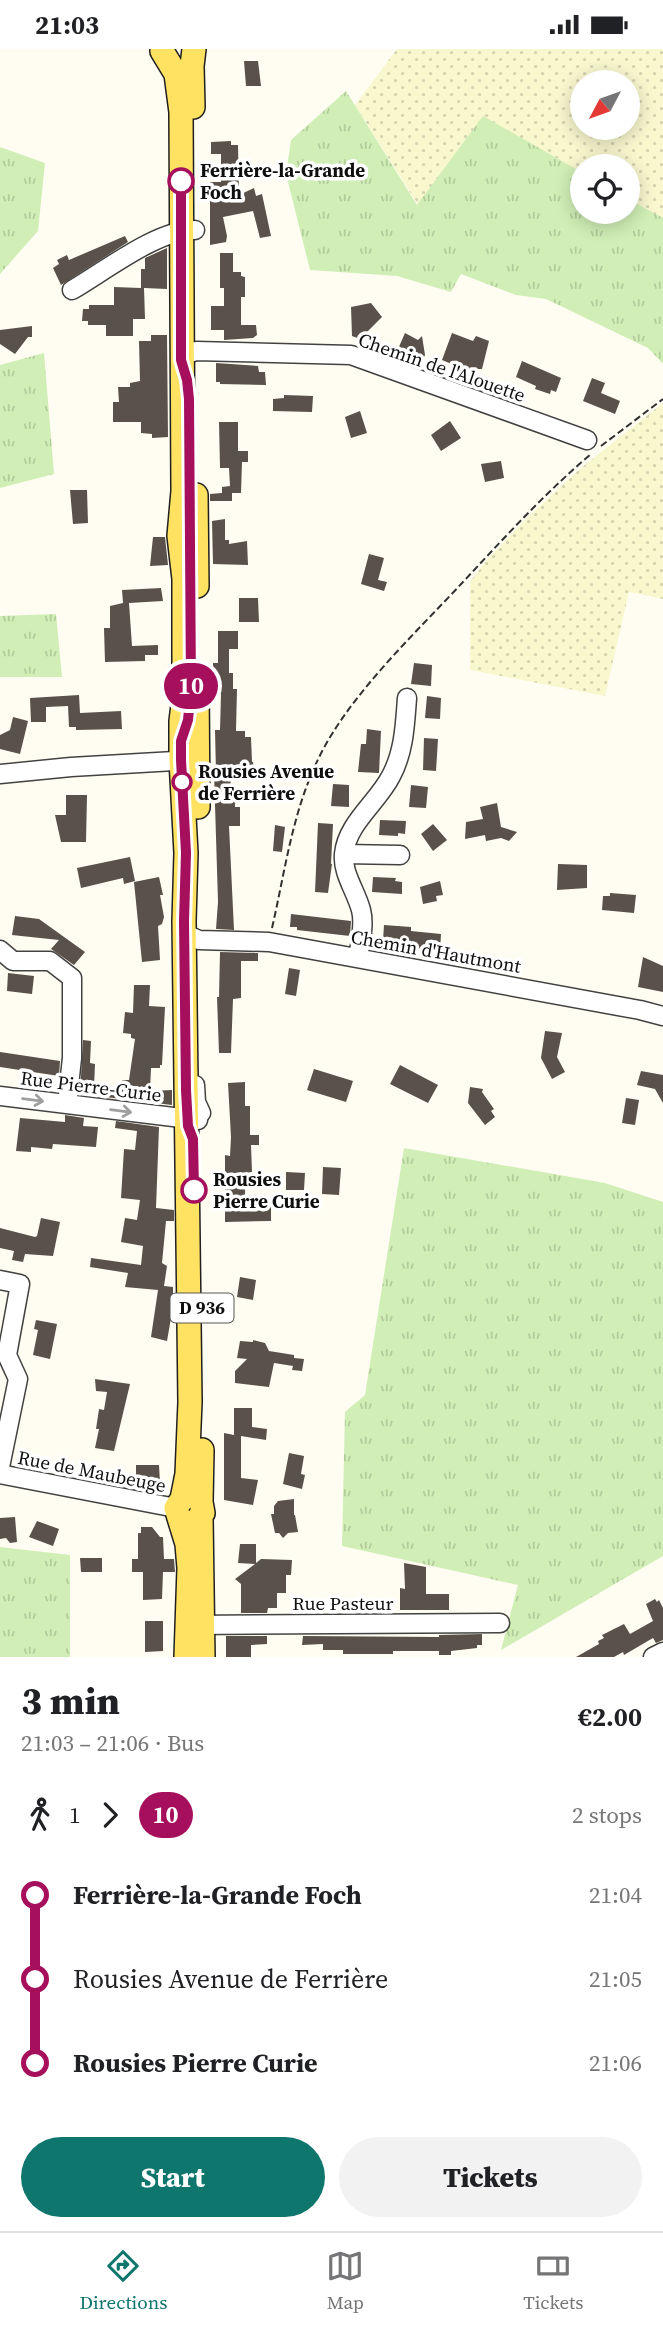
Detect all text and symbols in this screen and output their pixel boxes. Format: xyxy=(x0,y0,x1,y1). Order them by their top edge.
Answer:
text: 21:03 xyxy=(35,7,99,43)
north arrow xyxy=(570,70,640,140)
map controls xyxy=(570,70,640,224)
button: locate xyxy=(570,154,640,224)
place label: Ferrière-la-Grande Foch xyxy=(200,157,365,205)
marker: Ferrière-la-Grande Foch xyxy=(168,168,194,194)
street label: Chemin de l'Alouette xyxy=(355,326,529,408)
line badge: 10 xyxy=(160,663,222,709)
text: 10 xyxy=(178,669,204,702)
place label: Rousies Avenue de Ferrière xyxy=(198,758,334,806)
marker: Rousies Avenue de Ferrière xyxy=(172,772,192,792)
street label: Chemin d'Hautmont xyxy=(349,923,524,979)
street label: Rue Pierre-Curie xyxy=(19,1064,163,1108)
one-way arrow xyxy=(21,1094,44,1107)
one-way arrow xyxy=(110,1105,132,1118)
place label: Rousies Pierre Curie xyxy=(213,1166,320,1214)
marker: Rousies Pierre Curie xyxy=(181,1177,207,1203)
road number: D 936 xyxy=(170,1293,234,1323)
street label: Rue de Maubeuge xyxy=(16,1444,168,1498)
street label: Rue Pasteur xyxy=(292,1590,394,1616)
text: 3 min xyxy=(21,1675,120,1727)
text: €2.00 xyxy=(578,1699,642,1735)
text: 21:03 – 21:06 · Bus xyxy=(21,1727,204,1759)
icon: walk xyxy=(21,1796,59,1834)
icon: forward xyxy=(91,1796,129,1834)
text: 10 xyxy=(153,1798,179,1831)
text: 1 xyxy=(69,1799,81,1831)
text: 2 stops xyxy=(572,1799,642,1831)
text: Ferrière-la-Grande Foch xyxy=(73,1877,362,1913)
text: 21:04 xyxy=(589,1879,642,1911)
text: Rousies Avenue de Ferrière xyxy=(73,1961,388,1997)
text: 21:05 xyxy=(589,1963,642,1995)
text: Rousies Pierre Curie xyxy=(73,2045,318,2081)
text: 21:06 xyxy=(589,2047,642,2079)
button: Start xyxy=(21,2137,325,2217)
button: Tickets xyxy=(339,2137,642,2217)
tab: Directions xyxy=(79,2247,167,2315)
tab: Map xyxy=(326,2247,364,2315)
tab: Tickets xyxy=(523,2247,584,2315)

